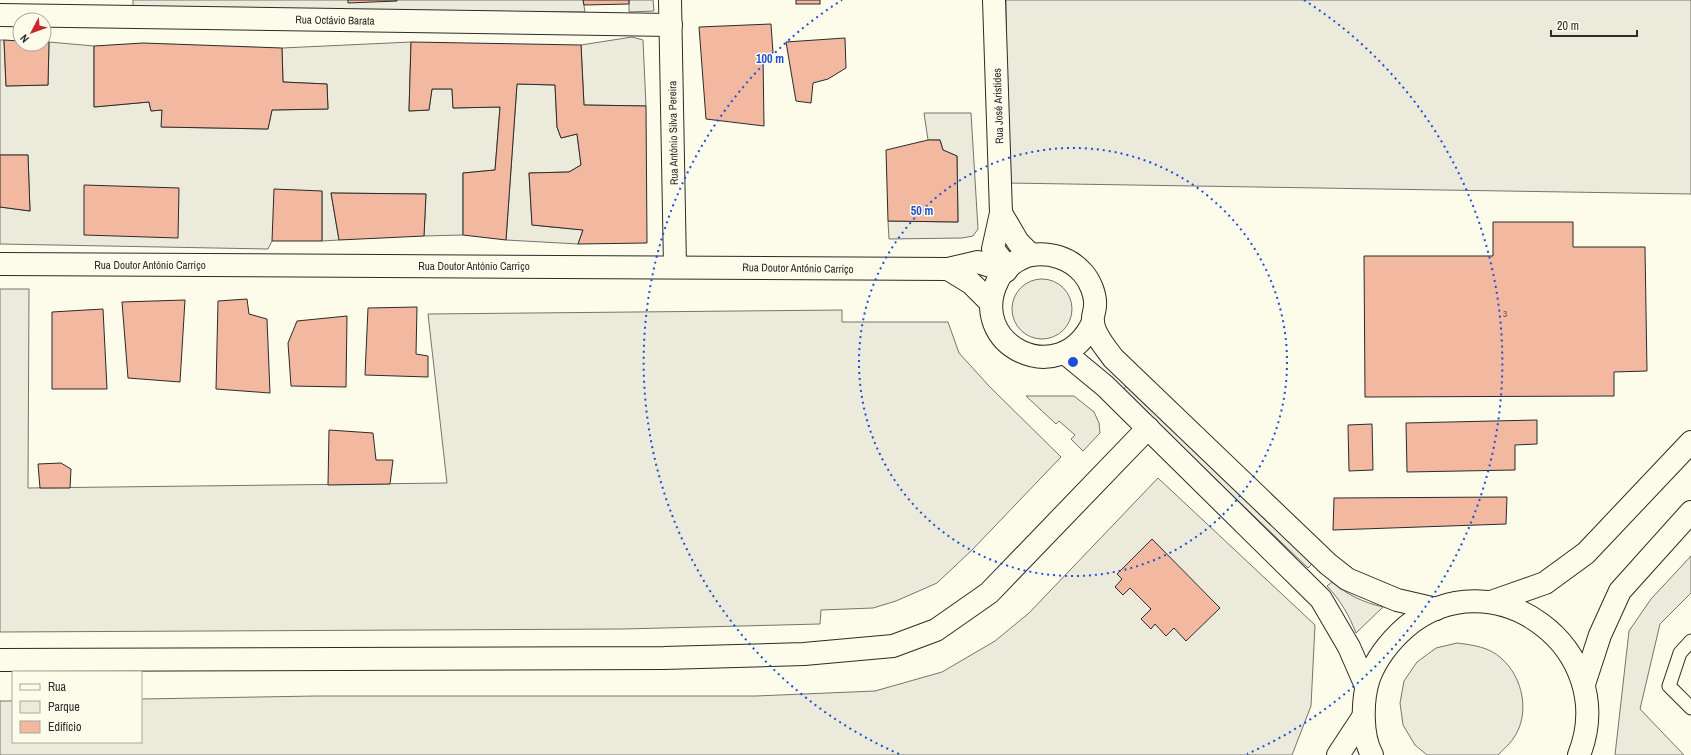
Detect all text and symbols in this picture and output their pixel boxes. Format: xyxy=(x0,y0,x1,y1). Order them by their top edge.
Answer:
north arrow xyxy=(12,12,52,52)
street label: Rua Octávio Barata xyxy=(295,12,375,28)
scale bar xyxy=(1551,12,1637,38)
text: 20 m xyxy=(1557,18,1579,34)
text: N xyxy=(17,32,32,46)
text: 100 m xyxy=(756,51,784,67)
street label: Rua José Aristides xyxy=(990,67,1006,144)
street label: Rua António Silva Pereira xyxy=(665,81,681,185)
text: 50 m xyxy=(911,203,933,219)
street label: Rua Doutor António Carriço xyxy=(94,258,206,272)
street label: Rua Doutor António Carriço xyxy=(418,259,530,273)
street label: Rua Doutor António Carriço xyxy=(742,260,854,276)
house number: 3 xyxy=(1503,308,1507,320)
centre of rings xyxy=(1066,355,1080,369)
legend xyxy=(12,671,142,743)
text: Rua xyxy=(48,679,67,695)
text: Parque xyxy=(48,699,80,715)
text: Edifício xyxy=(48,719,81,735)

